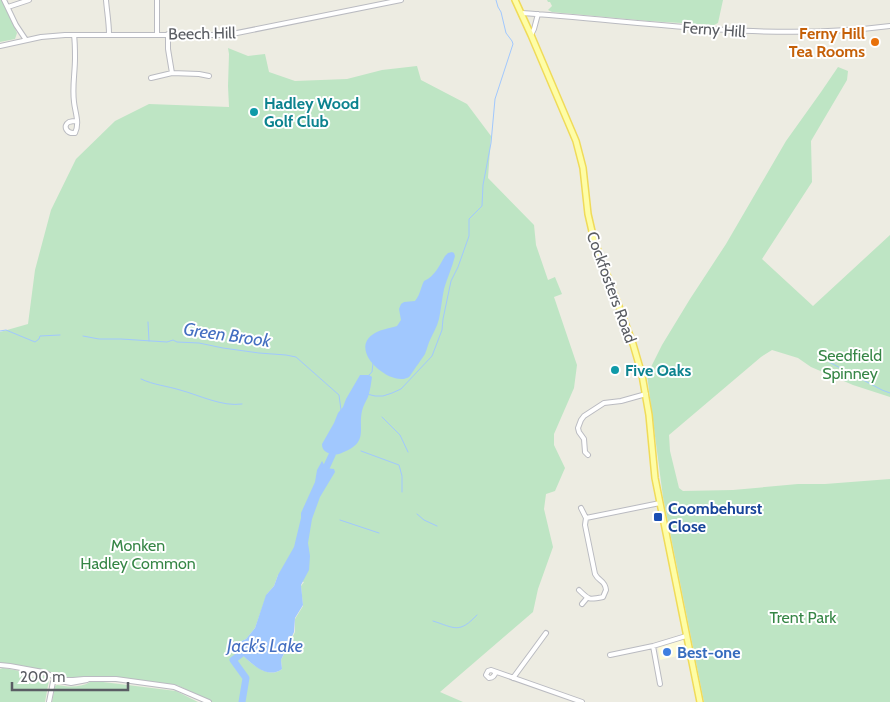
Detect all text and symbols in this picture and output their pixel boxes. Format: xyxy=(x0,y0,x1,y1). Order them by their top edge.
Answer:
street label: Ferny Hill xyxy=(682,18,746,41)
street label: Beech Hill xyxy=(168,23,236,44)
place label: Ferny Hill Tea Rooms xyxy=(789,24,865,61)
marker: Ferny Hill Tea Rooms xyxy=(869,36,881,48)
place label: Hadley Wood Golf Club xyxy=(264,94,359,131)
marker: Hadley Wood Golf Club xyxy=(248,106,260,118)
street label: Cockfosters Road xyxy=(583,229,640,345)
water label: Green Brook xyxy=(182,318,273,352)
park label: Seedfield Spinney xyxy=(818,346,882,383)
place label: Five Oaks xyxy=(625,361,692,380)
marker: Five Oaks xyxy=(609,364,621,376)
place label: Coombehurst Close xyxy=(668,499,763,536)
marker: Coombehurst Close xyxy=(652,511,664,523)
park label: Monken Hadley Common xyxy=(80,536,196,573)
park label: Trent Park xyxy=(770,608,837,627)
water label: Jack's Lake xyxy=(225,635,303,657)
place label: Best-one xyxy=(677,643,740,662)
marker: Best-one xyxy=(661,646,673,658)
scale bar xyxy=(12,660,129,692)
text: 200 m xyxy=(20,668,65,686)

